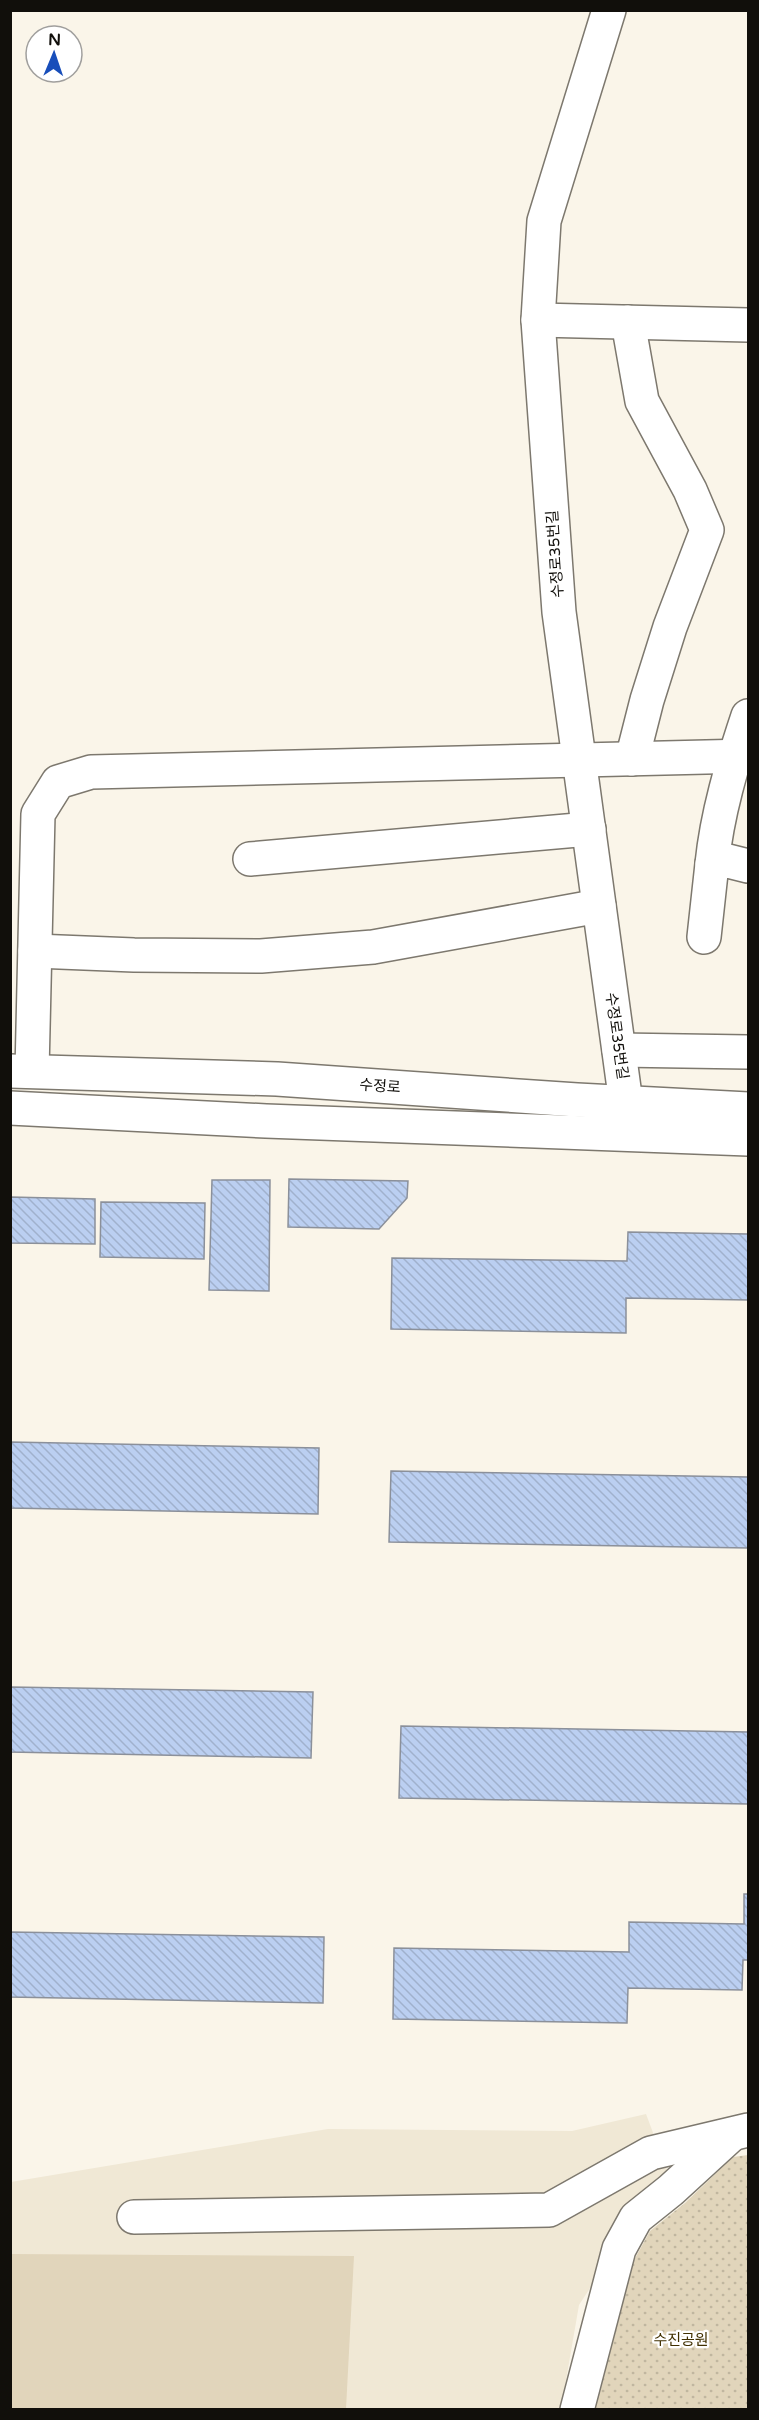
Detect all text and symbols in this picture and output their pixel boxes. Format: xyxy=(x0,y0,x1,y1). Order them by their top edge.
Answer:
north arrow xyxy=(24,24,84,84)
text: N xyxy=(48,30,61,50)
street label: 수정로35번길 xyxy=(543,510,567,598)
street label: 수정로35번길 xyxy=(602,991,632,1081)
street label: 수정로 xyxy=(359,1076,401,1096)
park label: 수진공원 xyxy=(653,2331,709,2349)

